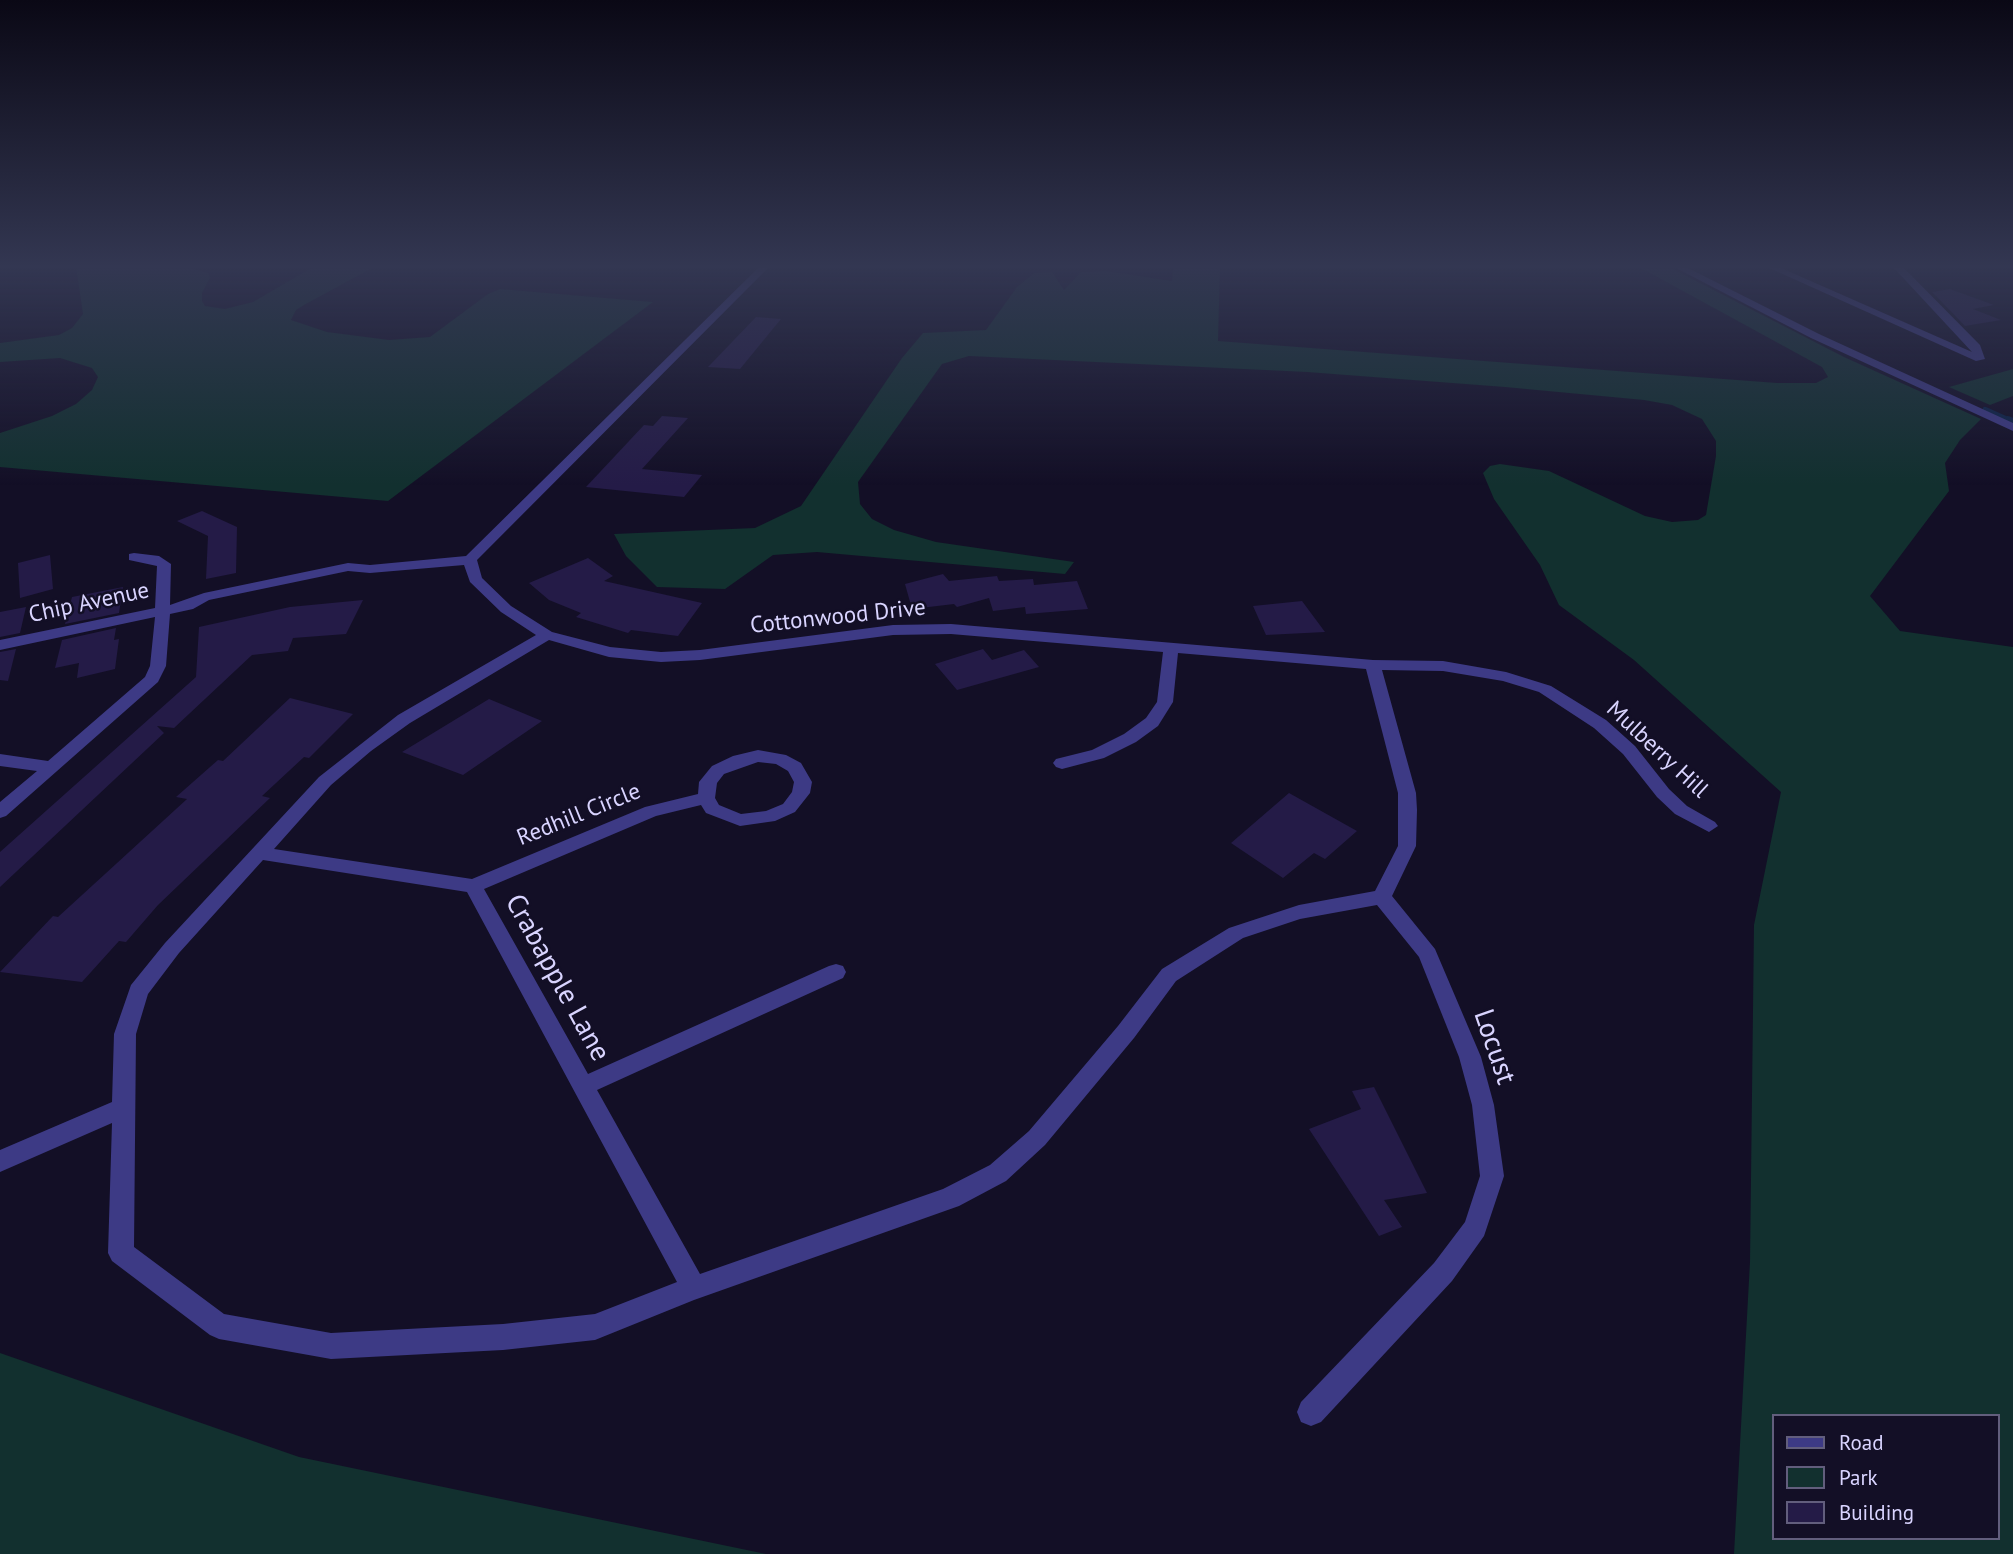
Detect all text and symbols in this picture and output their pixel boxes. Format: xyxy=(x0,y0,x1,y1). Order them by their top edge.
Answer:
street label: Chip Avenue xyxy=(26,577,152,629)
street label: Cottonwood Drive xyxy=(749,594,927,640)
street label: Mulberry Hill xyxy=(1600,696,1714,804)
street label: Redhill Circle xyxy=(513,778,645,852)
street label: Crabapple Lane xyxy=(497,889,617,1067)
street label: Locust xyxy=(1466,1005,1522,1089)
legend xyxy=(1772,1414,1999,1540)
text: Road xyxy=(1839,1429,1883,1456)
text: Park xyxy=(1839,1464,1878,1491)
text: Building xyxy=(1839,1499,1914,1526)

